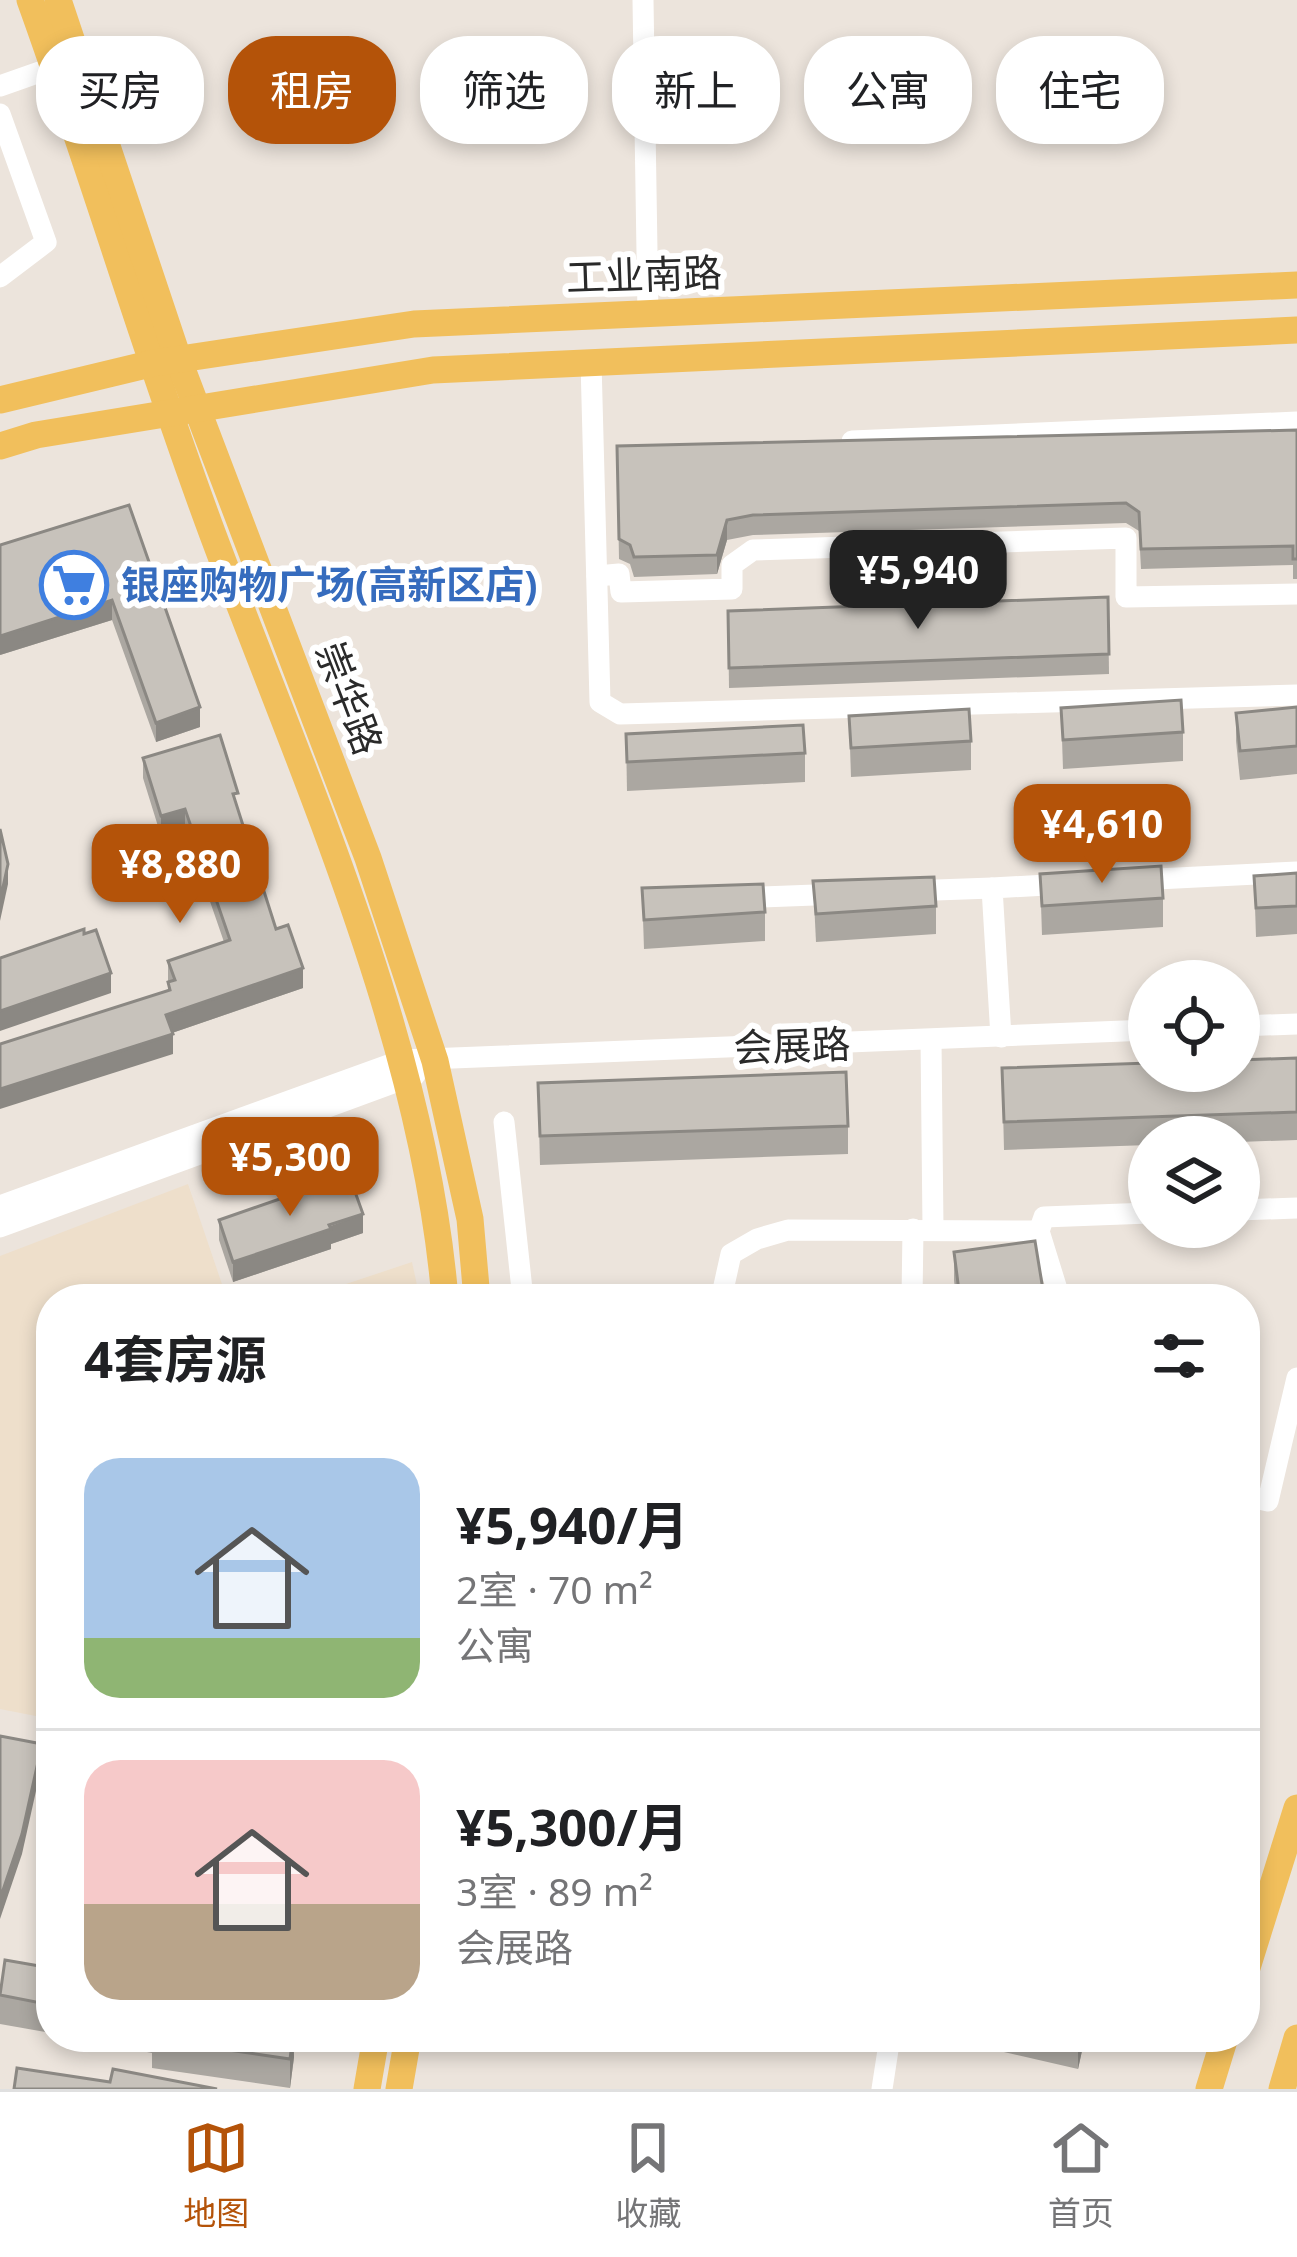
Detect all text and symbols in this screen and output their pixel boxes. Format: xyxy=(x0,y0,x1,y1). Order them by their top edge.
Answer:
chip: 买房 xyxy=(36,36,204,144)
chip: 租房 xyxy=(228,36,396,144)
chip: 筛选 xyxy=(420,36,588,144)
chip: 新上 xyxy=(612,36,780,144)
chip: 公寓 xyxy=(804,36,972,144)
chip: 住宅 xyxy=(996,36,1164,144)
street label: 工业南路 xyxy=(565,244,723,303)
pin: ¥5,940 xyxy=(820,530,1016,632)
text: ¥5,940 xyxy=(857,542,979,595)
supermarket icon: 银座购物广场(高新区店) xyxy=(39,550,109,620)
place label: 银座购物广场(高新区店) xyxy=(121,557,537,610)
street label: 崇华路 xyxy=(305,633,396,762)
pin: ¥4,610 xyxy=(1004,784,1200,886)
text: ¥4,610 xyxy=(1041,796,1163,849)
pin: ¥8,880 xyxy=(82,824,278,926)
text: ¥8,880 xyxy=(119,836,241,889)
map controls xyxy=(1128,960,1260,1248)
button: locate xyxy=(1128,960,1260,1092)
street label: 会展路 xyxy=(733,1016,851,1073)
button: layers xyxy=(1128,1116,1260,1248)
pin: ¥5,300 xyxy=(192,1117,388,1219)
text: ¥5,300 xyxy=(229,1129,351,1182)
text: 4套房源 xyxy=(84,1323,266,1393)
icon: filters xyxy=(1146,1323,1212,1389)
text: ¥5,940/月 xyxy=(456,1489,689,1559)
icon: home xyxy=(180,1506,324,1650)
text: 2室 · 70 m² xyxy=(456,1562,653,1615)
text: 公寓 xyxy=(456,1618,534,1671)
text: ¥5,300/月 xyxy=(456,1791,689,1861)
icon: home xyxy=(180,1808,324,1952)
text: 3室 · 89 m² xyxy=(456,1864,653,1917)
text: 会展路 xyxy=(456,1920,573,1973)
tab: 地图 xyxy=(183,2115,249,2235)
tab: 收藏 xyxy=(615,2115,681,2235)
tab: 首页 xyxy=(1048,2115,1114,2235)

